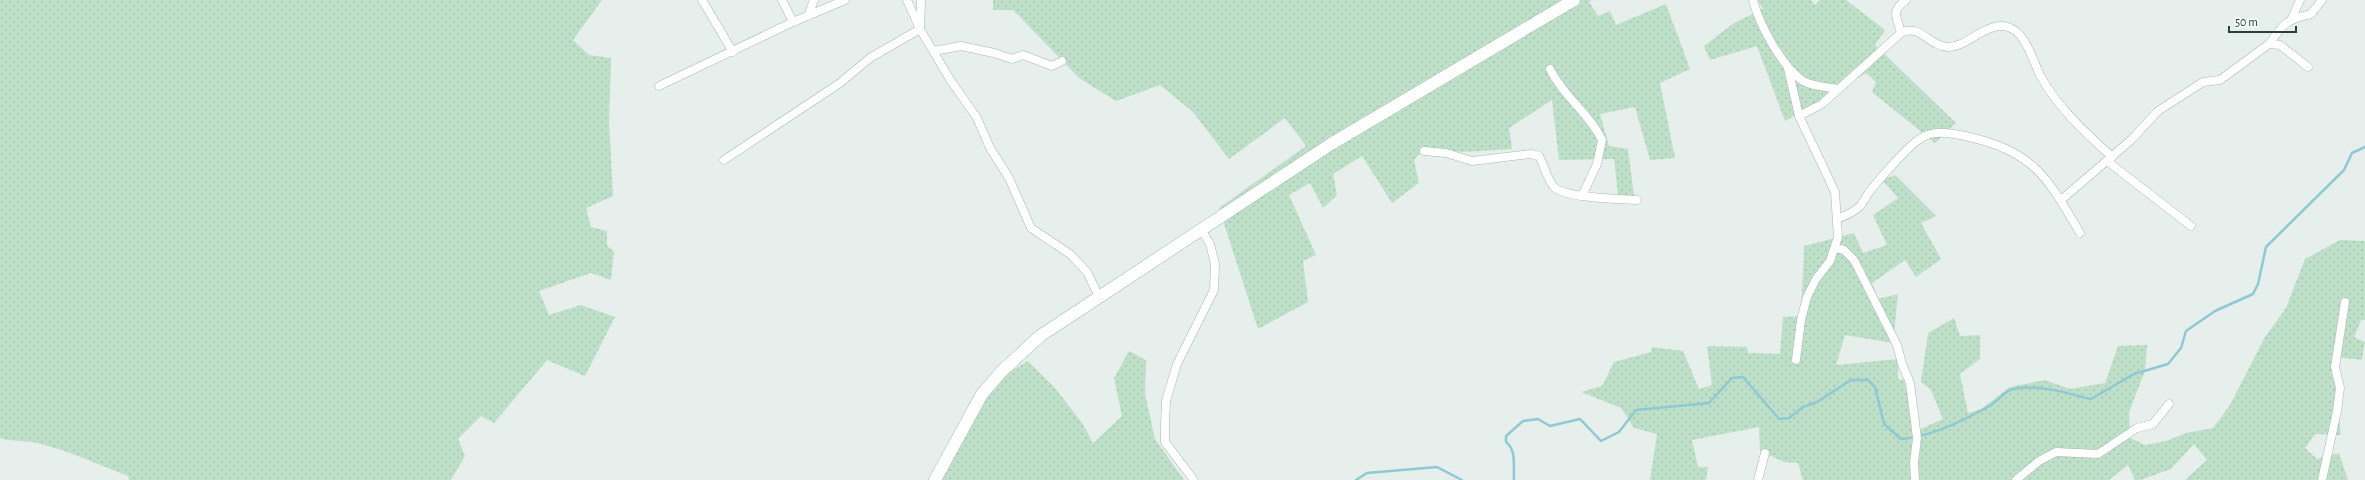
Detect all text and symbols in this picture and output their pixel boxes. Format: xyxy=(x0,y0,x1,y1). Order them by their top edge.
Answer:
scale bar xyxy=(2229,8,2296,34)
text: 50 m xyxy=(2235,16,2258,28)

